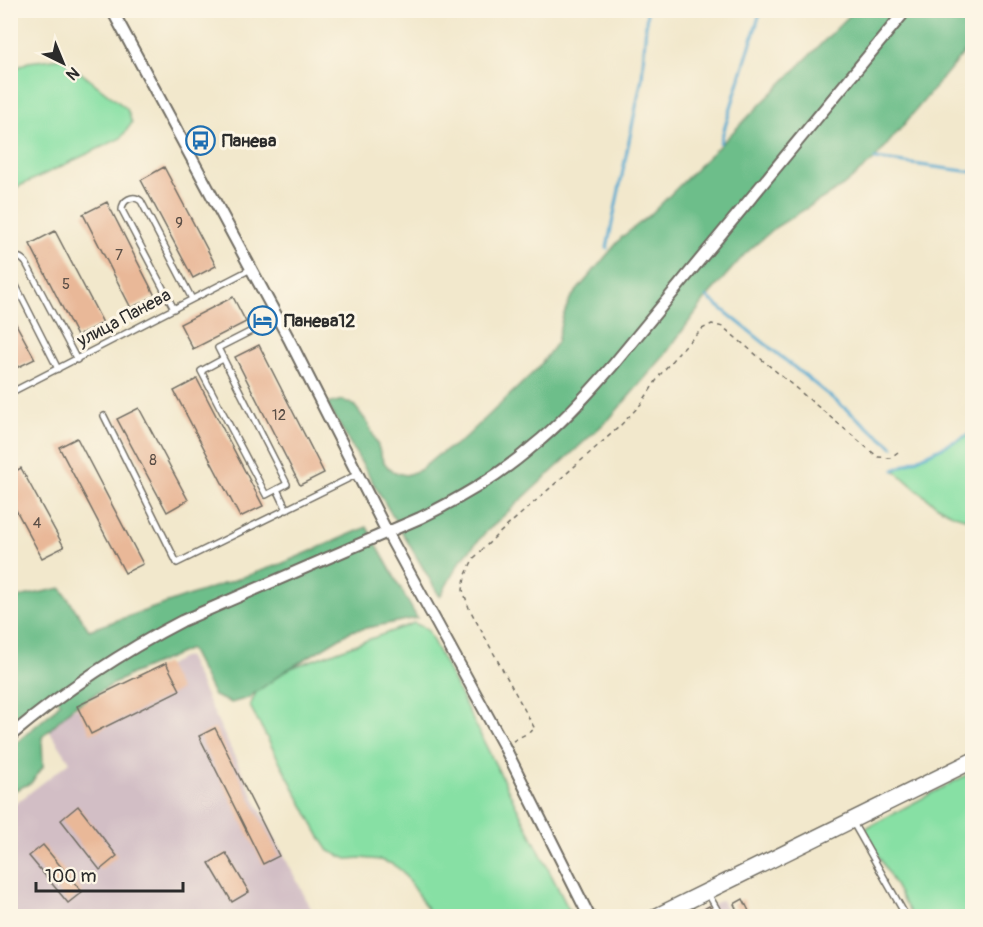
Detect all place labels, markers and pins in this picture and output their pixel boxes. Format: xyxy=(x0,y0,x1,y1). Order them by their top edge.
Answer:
bus stop icon: Панева xyxy=(185,125,217,157)
place label: Панева xyxy=(222,130,277,153)
hotel icon: Панева12 xyxy=(247,305,279,337)
place label: Панева12 xyxy=(284,310,355,333)

